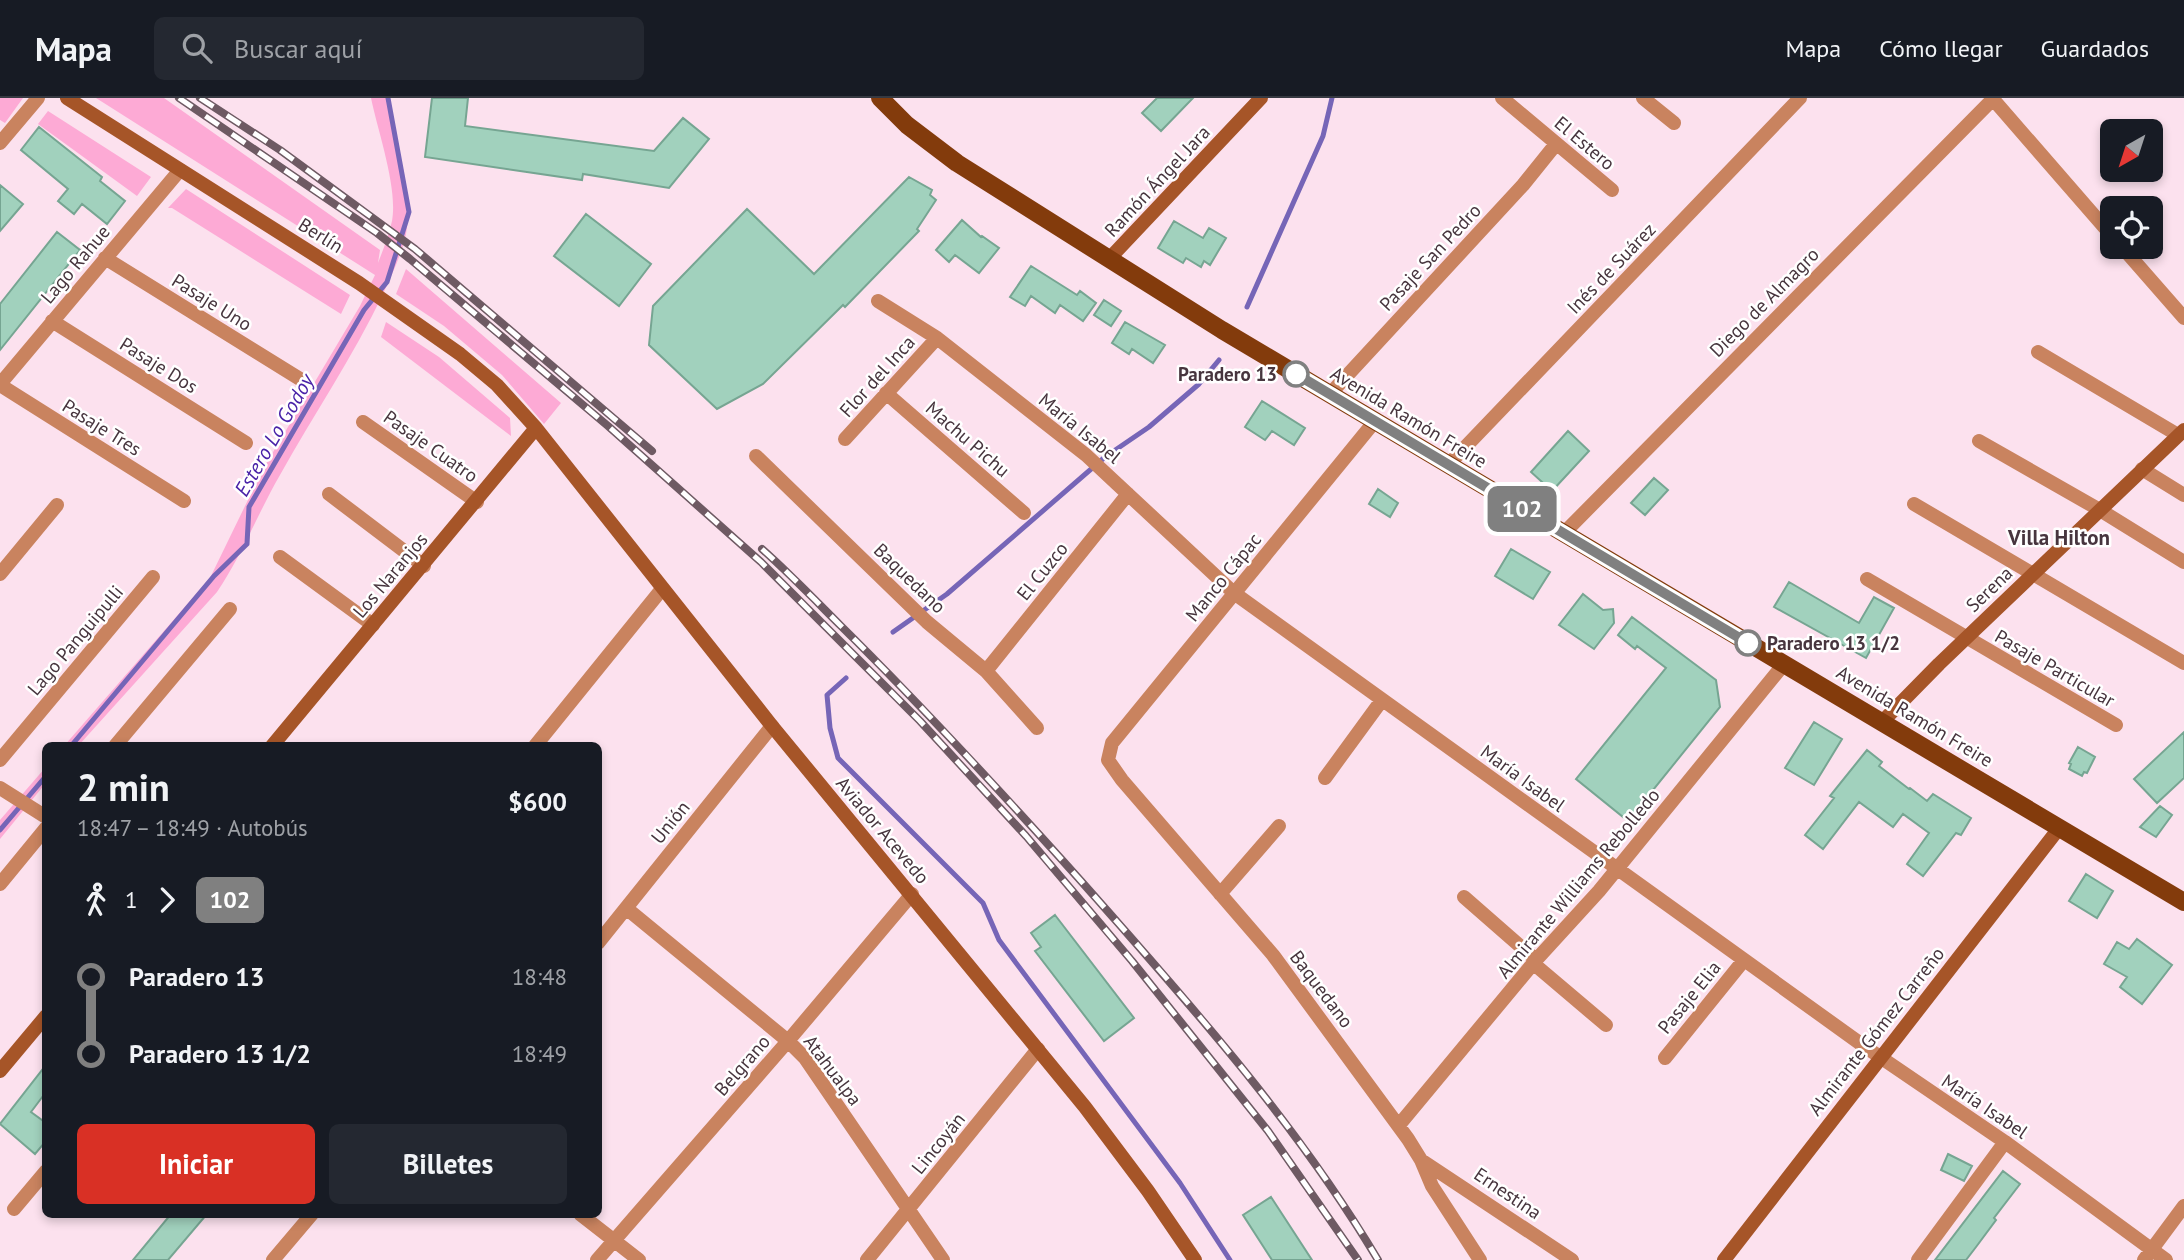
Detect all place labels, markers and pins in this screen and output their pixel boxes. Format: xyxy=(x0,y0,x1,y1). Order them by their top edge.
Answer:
marker: Paradero 13 xyxy=(1283,361,1309,387)
place label: Paradero 13 xyxy=(1178,362,1277,386)
marker: Paradero 13 1/2 xyxy=(1735,630,1761,656)
place label: Paradero 13 1/2 xyxy=(1767,631,1900,655)

